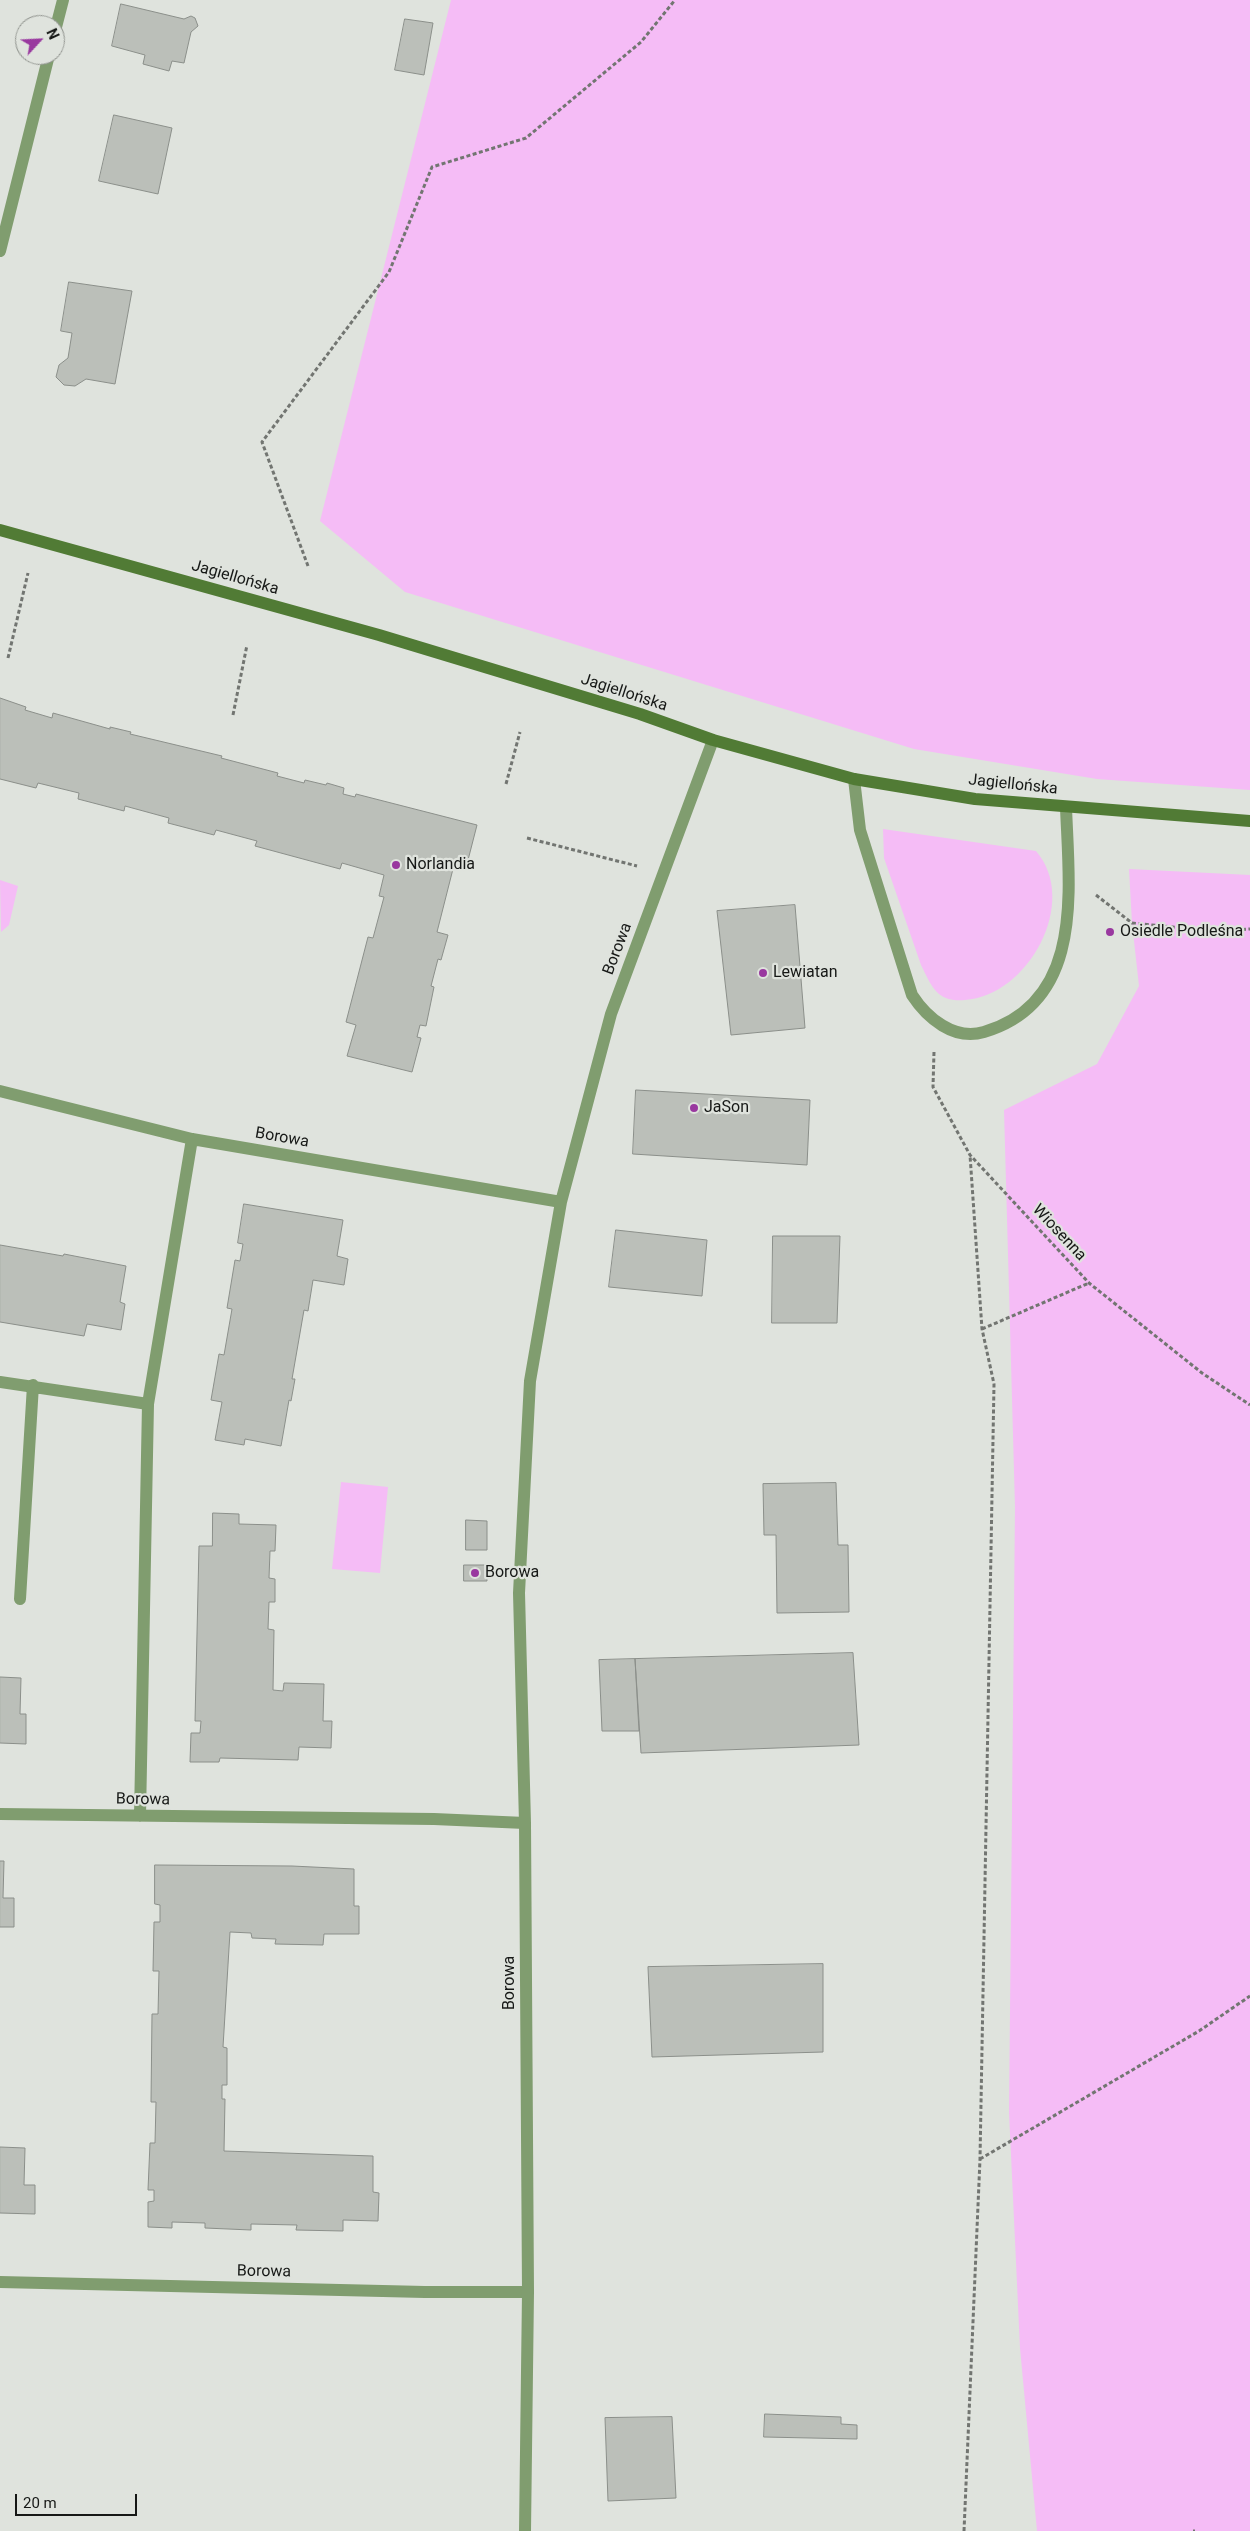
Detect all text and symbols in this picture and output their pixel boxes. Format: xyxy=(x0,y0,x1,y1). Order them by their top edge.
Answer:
north arrow xyxy=(15,15,65,65)
text: N xyxy=(43,26,62,42)
street label: Jagiellońska xyxy=(189,556,281,600)
street label: Jagiellońska xyxy=(578,670,670,716)
street label: Jagiellońska xyxy=(967,771,1059,799)
place label: Norlandia xyxy=(406,855,475,875)
marker: Norlandia xyxy=(390,859,402,871)
street label: Borowa xyxy=(599,920,637,978)
place label: Osiedle Podleśna xyxy=(1120,922,1243,942)
marker: Osiedle Podleśna xyxy=(1104,926,1116,938)
place label: Lewiatan xyxy=(773,963,837,983)
marker: Lewiatan xyxy=(757,967,769,979)
place label: JaSon xyxy=(704,1098,749,1118)
marker: JaSon xyxy=(688,1102,700,1114)
street label: Borowa xyxy=(254,1124,310,1152)
street label: Wiosenna xyxy=(1028,1201,1090,1265)
place label: Borowa xyxy=(485,1563,539,1583)
marker: Borowa xyxy=(469,1567,481,1579)
street label: Borowa xyxy=(116,1790,170,1810)
street label: Borowa xyxy=(500,1956,520,2010)
street label: Borowa xyxy=(237,2262,291,2282)
scale bar xyxy=(18,2484,140,2516)
text: 20 m xyxy=(23,2494,57,2512)

